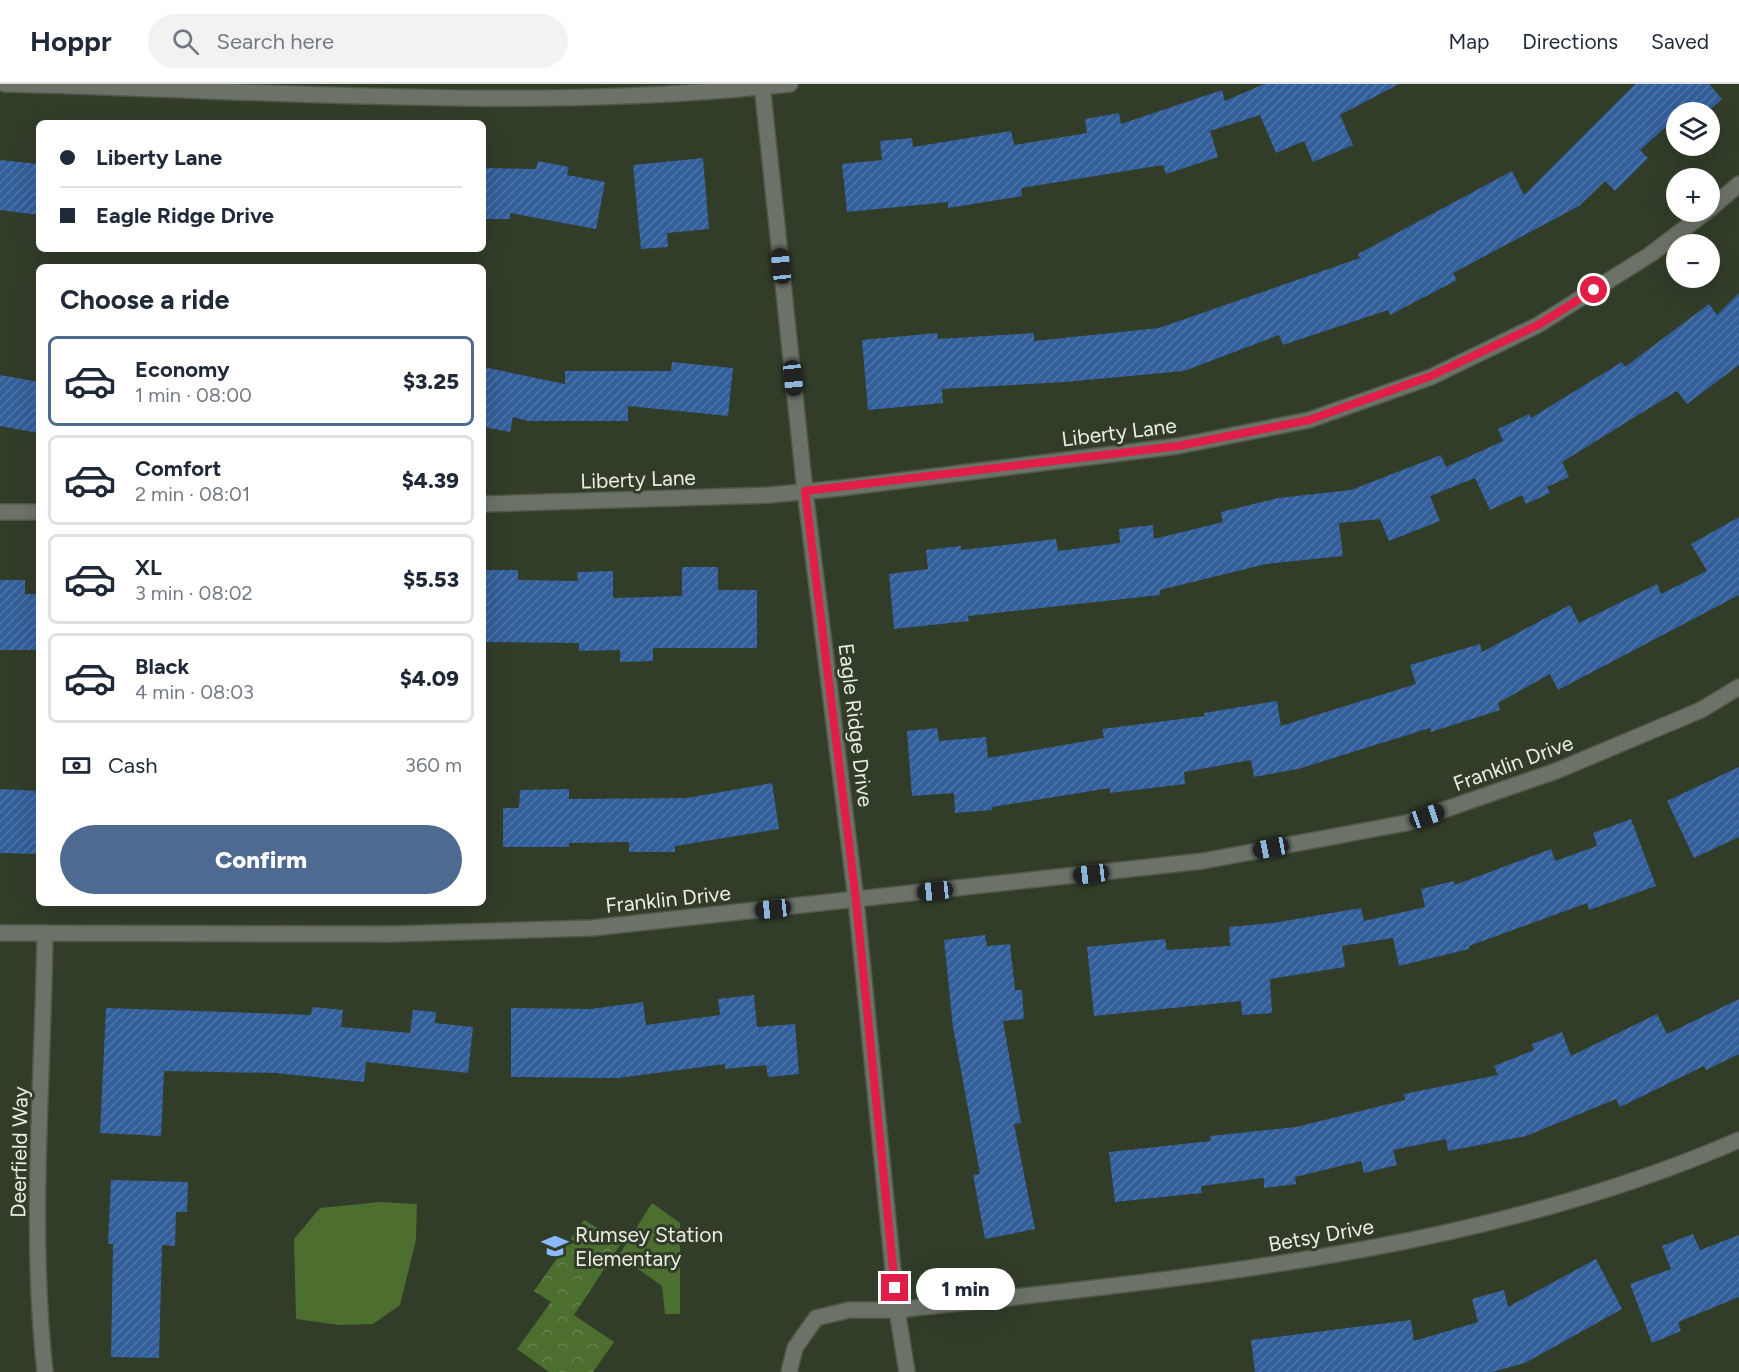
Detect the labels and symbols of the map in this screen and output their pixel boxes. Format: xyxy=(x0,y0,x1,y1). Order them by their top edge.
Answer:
car xyxy=(770,247,792,285)
route start xyxy=(1580,276,1607,303)
car xyxy=(782,359,804,397)
street label: Liberty Lane xyxy=(1060,413,1178,451)
street label: Liberty Lane xyxy=(580,464,696,494)
street label: Eagle Ridge Drive xyxy=(834,642,878,808)
street label: Franklin Drive xyxy=(1450,730,1576,796)
car xyxy=(1407,802,1447,830)
car xyxy=(1252,836,1290,860)
car xyxy=(1072,863,1110,885)
street label: Franklin Drive xyxy=(604,880,732,918)
car xyxy=(916,880,954,902)
car xyxy=(754,898,792,920)
street label: Deerfield Way xyxy=(5,1086,33,1218)
street label: Betsy Drive xyxy=(1266,1213,1376,1257)
place label: Rumsey Station Elementary xyxy=(575,1222,723,1271)
school or university icon: Rumsey Station Elementary xyxy=(540,1231,570,1261)
callout: 1 min xyxy=(916,1267,1015,1309)
route end xyxy=(881,1274,908,1301)

